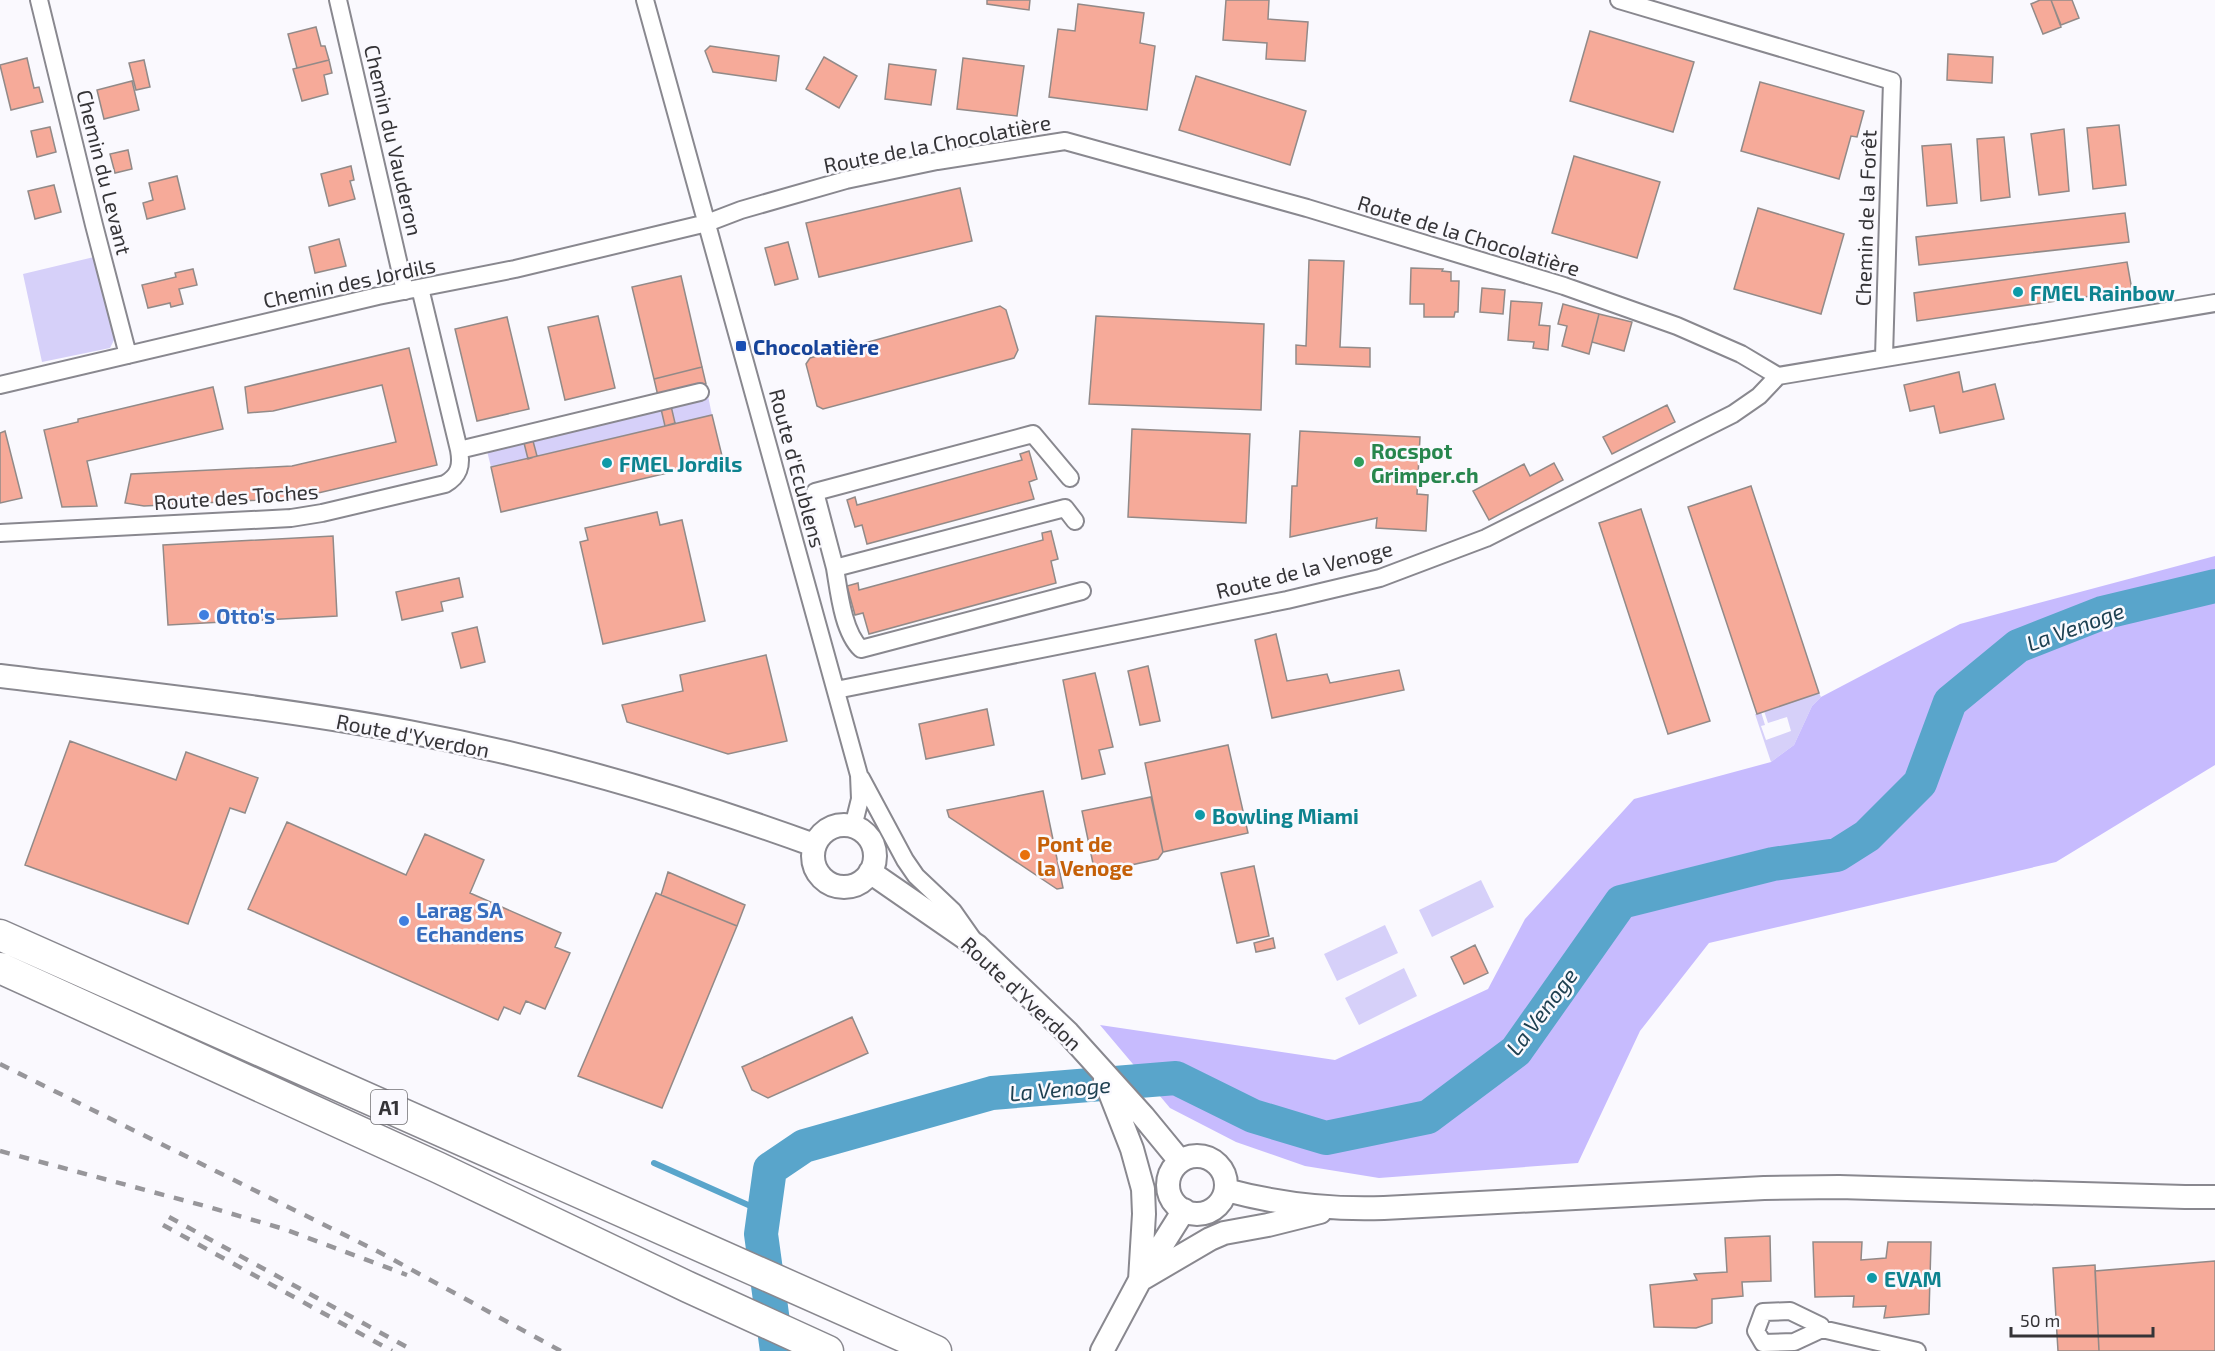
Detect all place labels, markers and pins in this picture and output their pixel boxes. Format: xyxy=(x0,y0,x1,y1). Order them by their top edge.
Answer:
place label: FMEL Rainbow xyxy=(2030,280,2175,305)
marker: FMEL Rainbow xyxy=(2011,285,2025,299)
place label: Chocolatière xyxy=(753,334,879,359)
marker: Chocolatière xyxy=(734,339,748,353)
place label: Rocspot Grimper.ch xyxy=(1371,438,1479,487)
place label: FMEL Jordils xyxy=(619,451,742,476)
marker: Rocspot Grimper.ch xyxy=(1352,455,1366,469)
marker: FMEL Jordils xyxy=(600,456,614,470)
place label: Otto's xyxy=(216,603,275,628)
marker: Otto's xyxy=(197,608,211,622)
place label: Bowling Miami xyxy=(1212,803,1359,828)
marker: Bowling Miami xyxy=(1193,808,1207,822)
place label: Pont de la Venoge xyxy=(1037,831,1133,880)
marker: Pont de la Venoge xyxy=(1018,848,1032,862)
place label: Larag SA Echandens xyxy=(416,897,524,946)
marker: Larag SA Echandens xyxy=(397,914,411,928)
place label: EVAM xyxy=(1884,1266,1942,1291)
marker: EVAM xyxy=(1865,1271,1879,1285)

